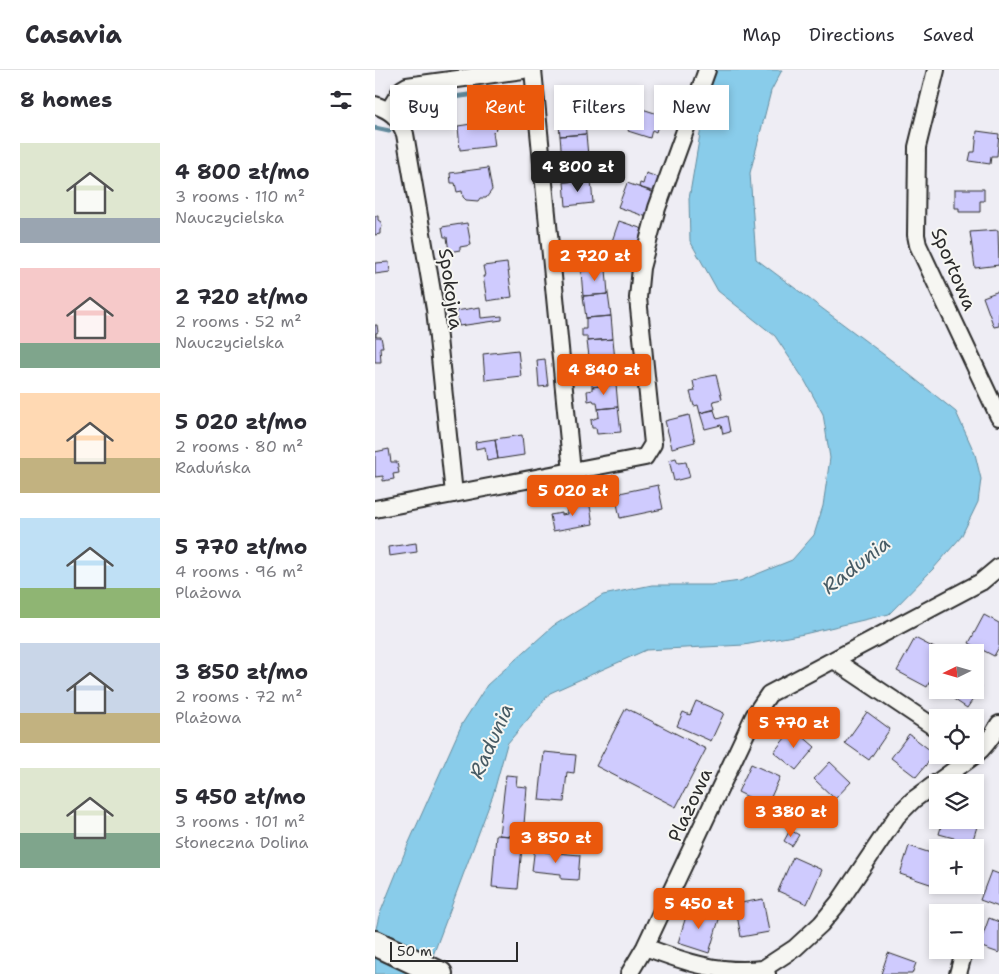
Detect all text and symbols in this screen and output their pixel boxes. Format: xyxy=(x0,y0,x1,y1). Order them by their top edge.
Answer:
text: Casavia xyxy=(25,19,122,51)
text: Map xyxy=(743,23,781,47)
text: Directions xyxy=(809,23,895,47)
text: Saved xyxy=(923,23,974,47)
chip: Buy xyxy=(390,85,457,130)
chip: Rent xyxy=(467,85,544,130)
chip: Filters xyxy=(554,85,644,130)
chip: New xyxy=(654,85,729,130)
text: 8 homes xyxy=(20,86,112,114)
icon: filters xyxy=(327,86,355,114)
pin: 4 800 zł xyxy=(526,150,630,193)
text: 4 800 zł xyxy=(542,156,614,177)
text: 4 800 zł/mo xyxy=(175,158,310,186)
icon: home xyxy=(60,163,120,223)
text: 3 rooms · 110 m² xyxy=(175,186,305,207)
text: Nauczycielska xyxy=(175,207,284,228)
street label: Sportowa xyxy=(925,224,983,314)
pin: 2 720 zł xyxy=(543,240,647,282)
text: 2 720 zł xyxy=(560,245,630,266)
street label: Spokojna xyxy=(433,247,469,331)
text: 2 720 zł/mo xyxy=(175,283,308,311)
icon: home xyxy=(60,288,120,348)
text: 2 rooms · 52 m² xyxy=(175,311,302,332)
text: Nauczycielska xyxy=(175,332,284,353)
pin: 4 840 zł xyxy=(552,354,656,396)
text: 4 840 zł xyxy=(568,359,640,380)
text: 5 020 zł/mo xyxy=(175,408,307,436)
icon: home xyxy=(60,413,120,473)
text: 2 rooms · 80 m² xyxy=(175,436,303,457)
text: Raduńska xyxy=(175,457,251,478)
pin: 5 020 zł xyxy=(521,474,625,517)
text: 5 020 zł xyxy=(538,480,608,501)
water label: Radunia xyxy=(817,530,895,600)
text: 5 770 zł/mo xyxy=(175,533,308,561)
icon: home xyxy=(60,538,120,598)
text: 4 rooms · 96 m² xyxy=(175,561,303,582)
text: Plażowa xyxy=(175,582,241,603)
north arrow xyxy=(929,644,984,699)
map controls xyxy=(929,644,984,959)
text: 3 850 zł/mo xyxy=(175,658,308,686)
icon: home xyxy=(60,663,120,723)
text: 2 rooms · 72 m² xyxy=(175,686,303,707)
water label: Radunia xyxy=(463,699,519,783)
pin: 5 770 zł xyxy=(742,706,846,749)
text: Plażowa xyxy=(175,707,241,728)
button: locate xyxy=(929,709,984,764)
text: 5 770 zł xyxy=(759,712,829,733)
street label: Plażowa xyxy=(662,764,718,846)
button: layers xyxy=(929,774,984,829)
text: 5 450 zł/mo xyxy=(175,783,306,811)
icon: home xyxy=(60,788,120,848)
pin: 3 380 zł xyxy=(739,796,843,838)
text: 3 380 zł xyxy=(755,801,827,822)
text: 3 rooms · 101 m² xyxy=(175,811,305,832)
pin: 3 850 zł xyxy=(504,822,608,864)
text: 3 850 zł xyxy=(521,827,591,848)
text: Słoneczna Dolina xyxy=(175,832,309,853)
button: + xyxy=(929,839,984,894)
pin: 5 450 zł xyxy=(647,888,751,930)
text: 5 450 zł xyxy=(665,893,733,914)
button: − xyxy=(929,904,984,959)
scale bar xyxy=(390,939,517,962)
text: 50 m xyxy=(397,942,432,960)

